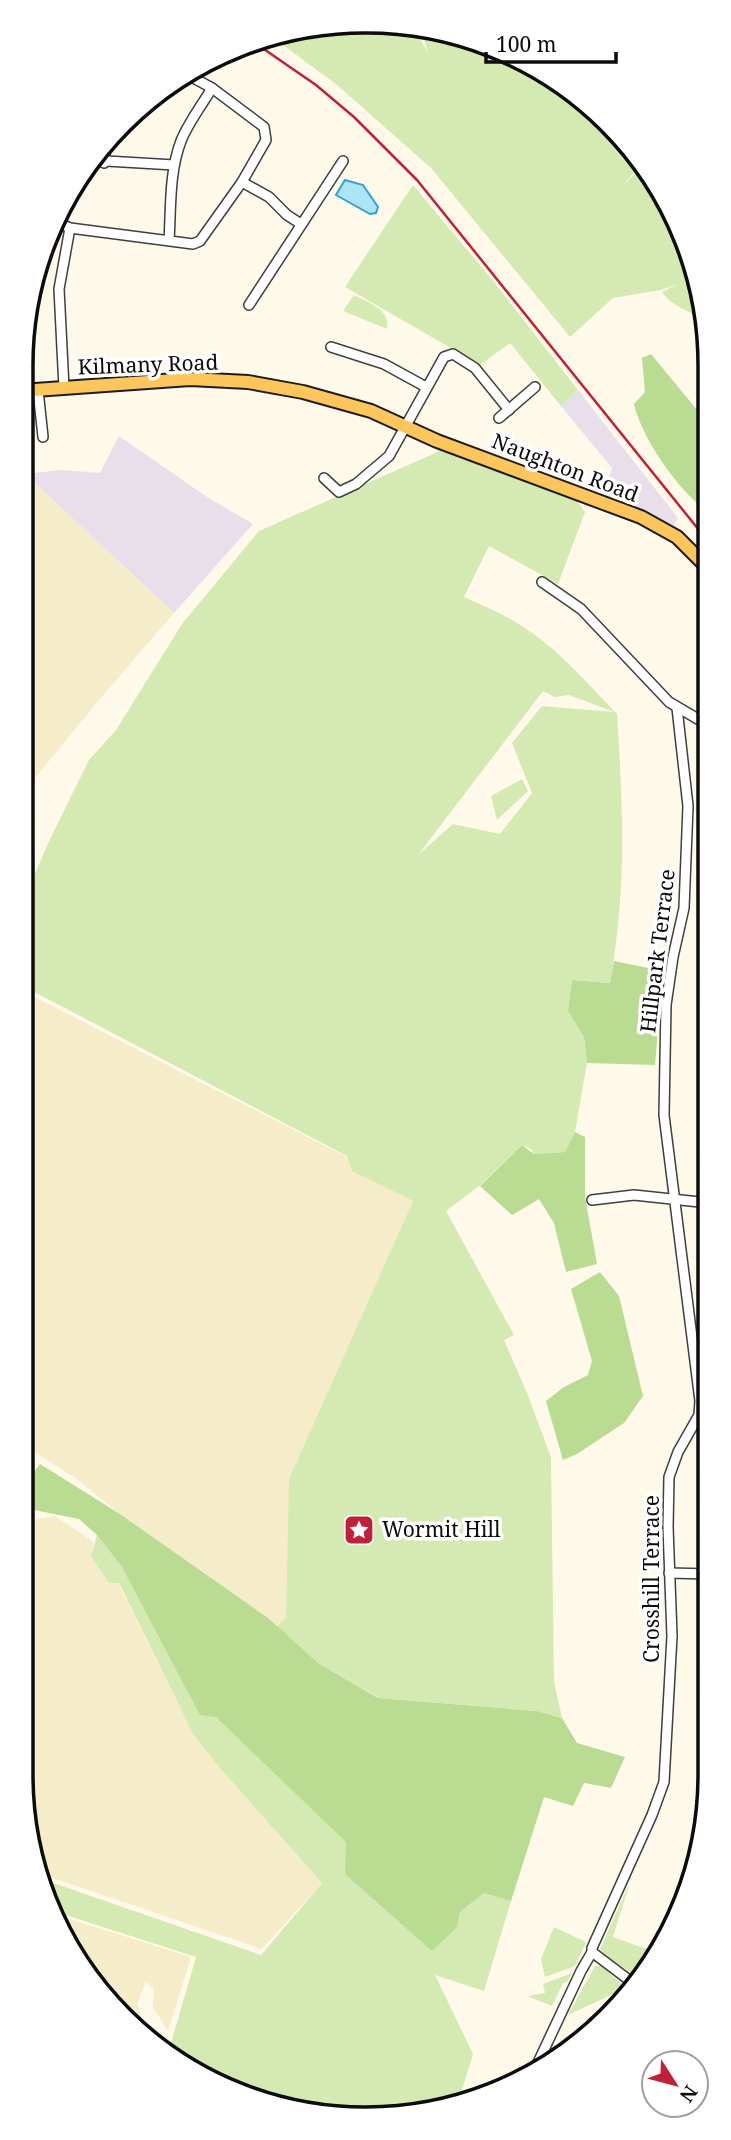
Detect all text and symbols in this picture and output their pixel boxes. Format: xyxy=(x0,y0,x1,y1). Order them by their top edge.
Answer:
scale bar xyxy=(486,21,616,65)
text: 100 m xyxy=(496,30,557,58)
street label: Kilmany Road xyxy=(77,348,219,380)
street label: Naughton Road xyxy=(488,426,643,508)
street label: Hillpark Terrace xyxy=(633,868,681,1034)
street label: Crosshill Terrace xyxy=(637,1495,665,1663)
place icon: Wormit Hill xyxy=(342,1513,376,1547)
place label: Wormit Hill xyxy=(382,1515,501,1543)
north arrow xyxy=(640,2049,710,2119)
text: N xyxy=(674,2080,704,2108)

